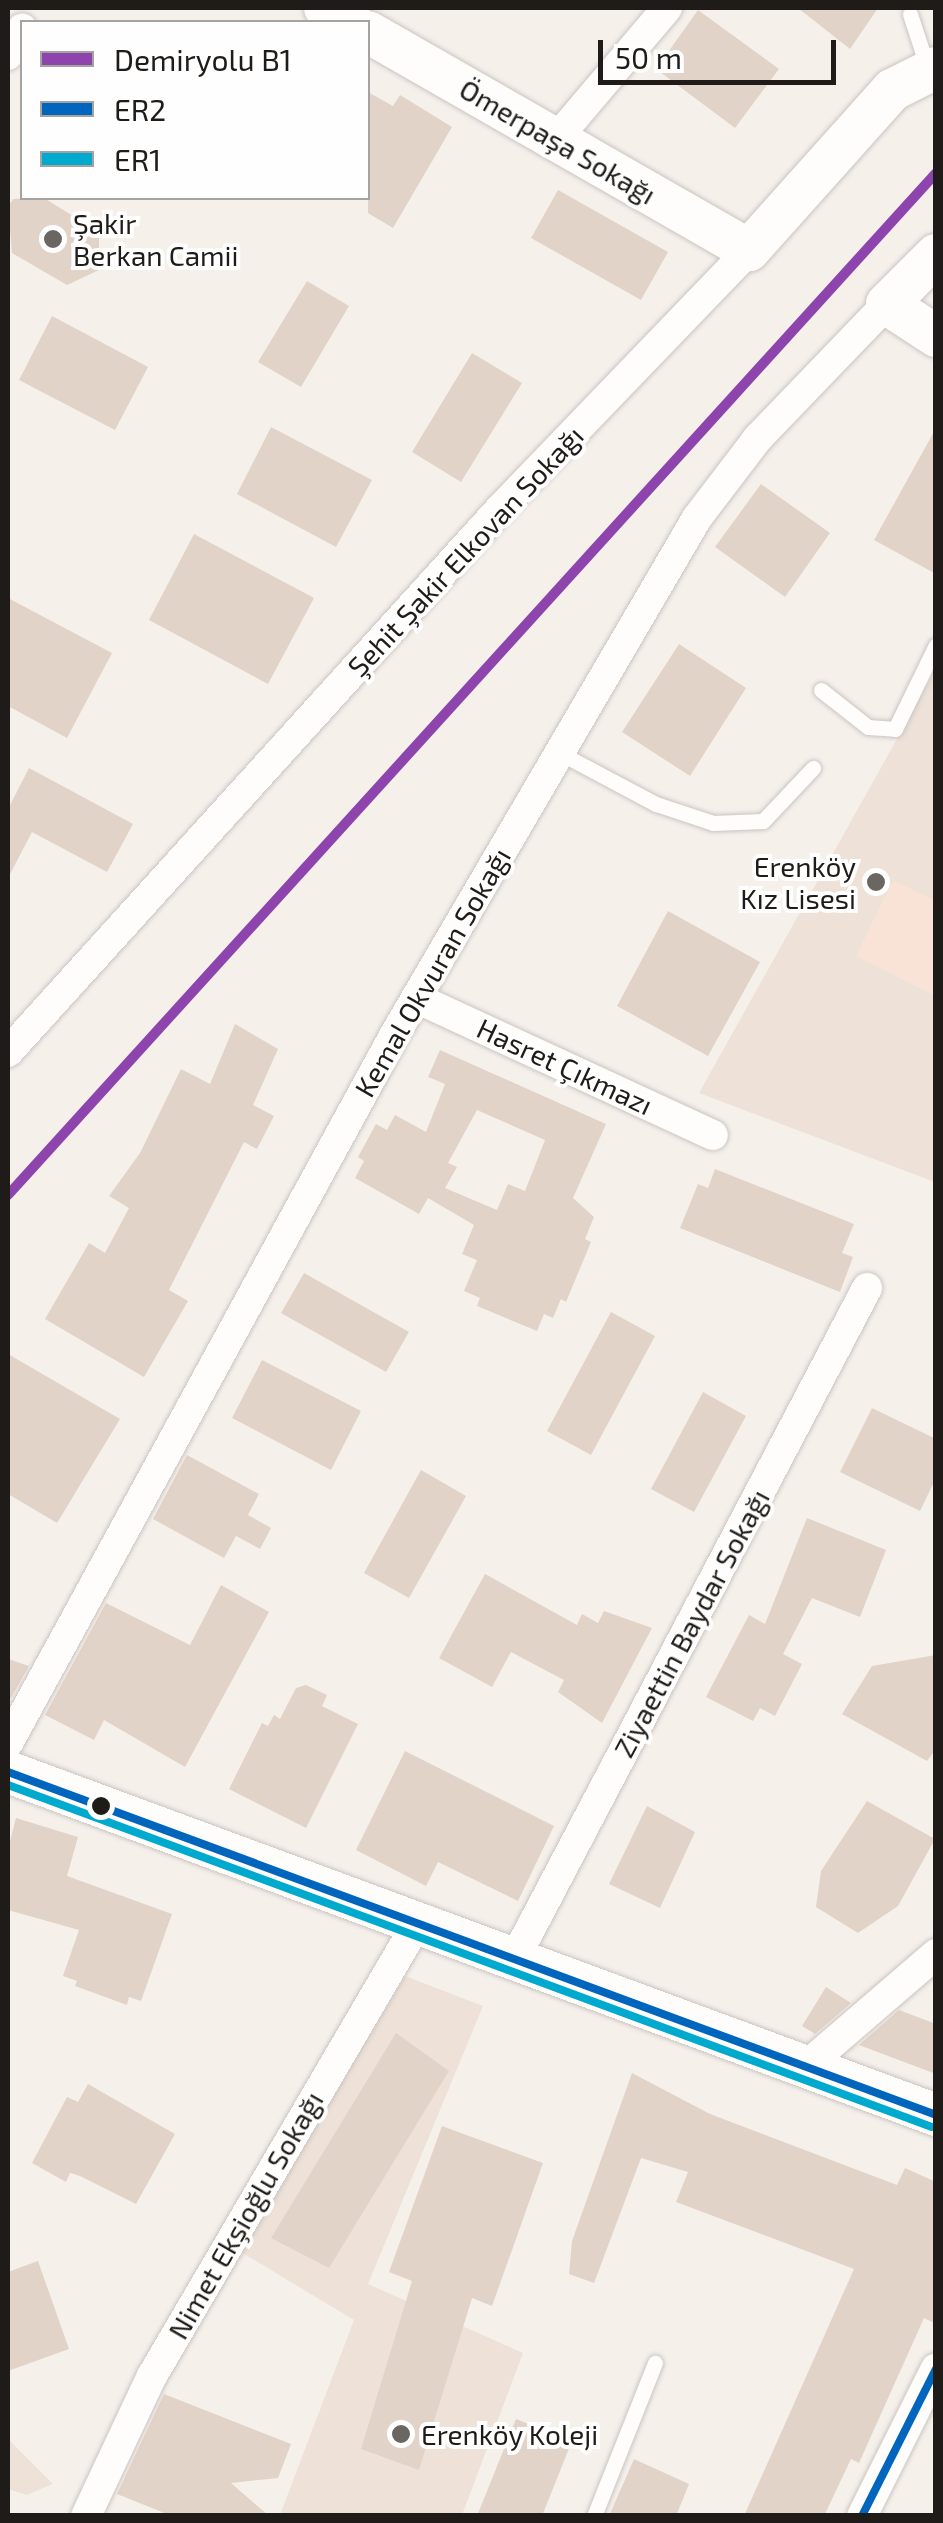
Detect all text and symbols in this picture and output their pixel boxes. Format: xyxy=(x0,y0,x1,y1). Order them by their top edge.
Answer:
legend xyxy=(20,20,370,200)
scale bar xyxy=(603,20,840,82)
text: 50 m xyxy=(615,39,682,75)
text: Demiryolu B1 xyxy=(114,41,292,77)
street label: Ömerpaşa Sokağı xyxy=(454,71,662,211)
text: ER2 xyxy=(114,91,166,127)
text: ER1 xyxy=(114,141,161,177)
place label: Şakir Berkan Camii xyxy=(73,206,239,272)
marker: Şakir Berkan Camii xyxy=(42,228,64,250)
street label: Şehit Şakir Elkovan Sokağı xyxy=(340,419,590,683)
street label: Kemal Okvuran Sokağı xyxy=(347,841,517,1103)
place label: Erenköy Kız Lisesi xyxy=(740,849,856,915)
marker: Erenköy Kız Lisesi xyxy=(865,871,887,893)
street label: Hasret Çıkmazı xyxy=(472,1011,658,1121)
street label: Ziyaettin Baydar Sokağı xyxy=(606,1483,776,1763)
unlabelled marker xyxy=(91,1796,111,1816)
street label: Nimet Ekşioğlu Sokağı xyxy=(160,2085,330,2345)
place label: Erenköy Koleji xyxy=(421,2417,599,2451)
marker: Erenköy Koleji xyxy=(390,2423,412,2445)

